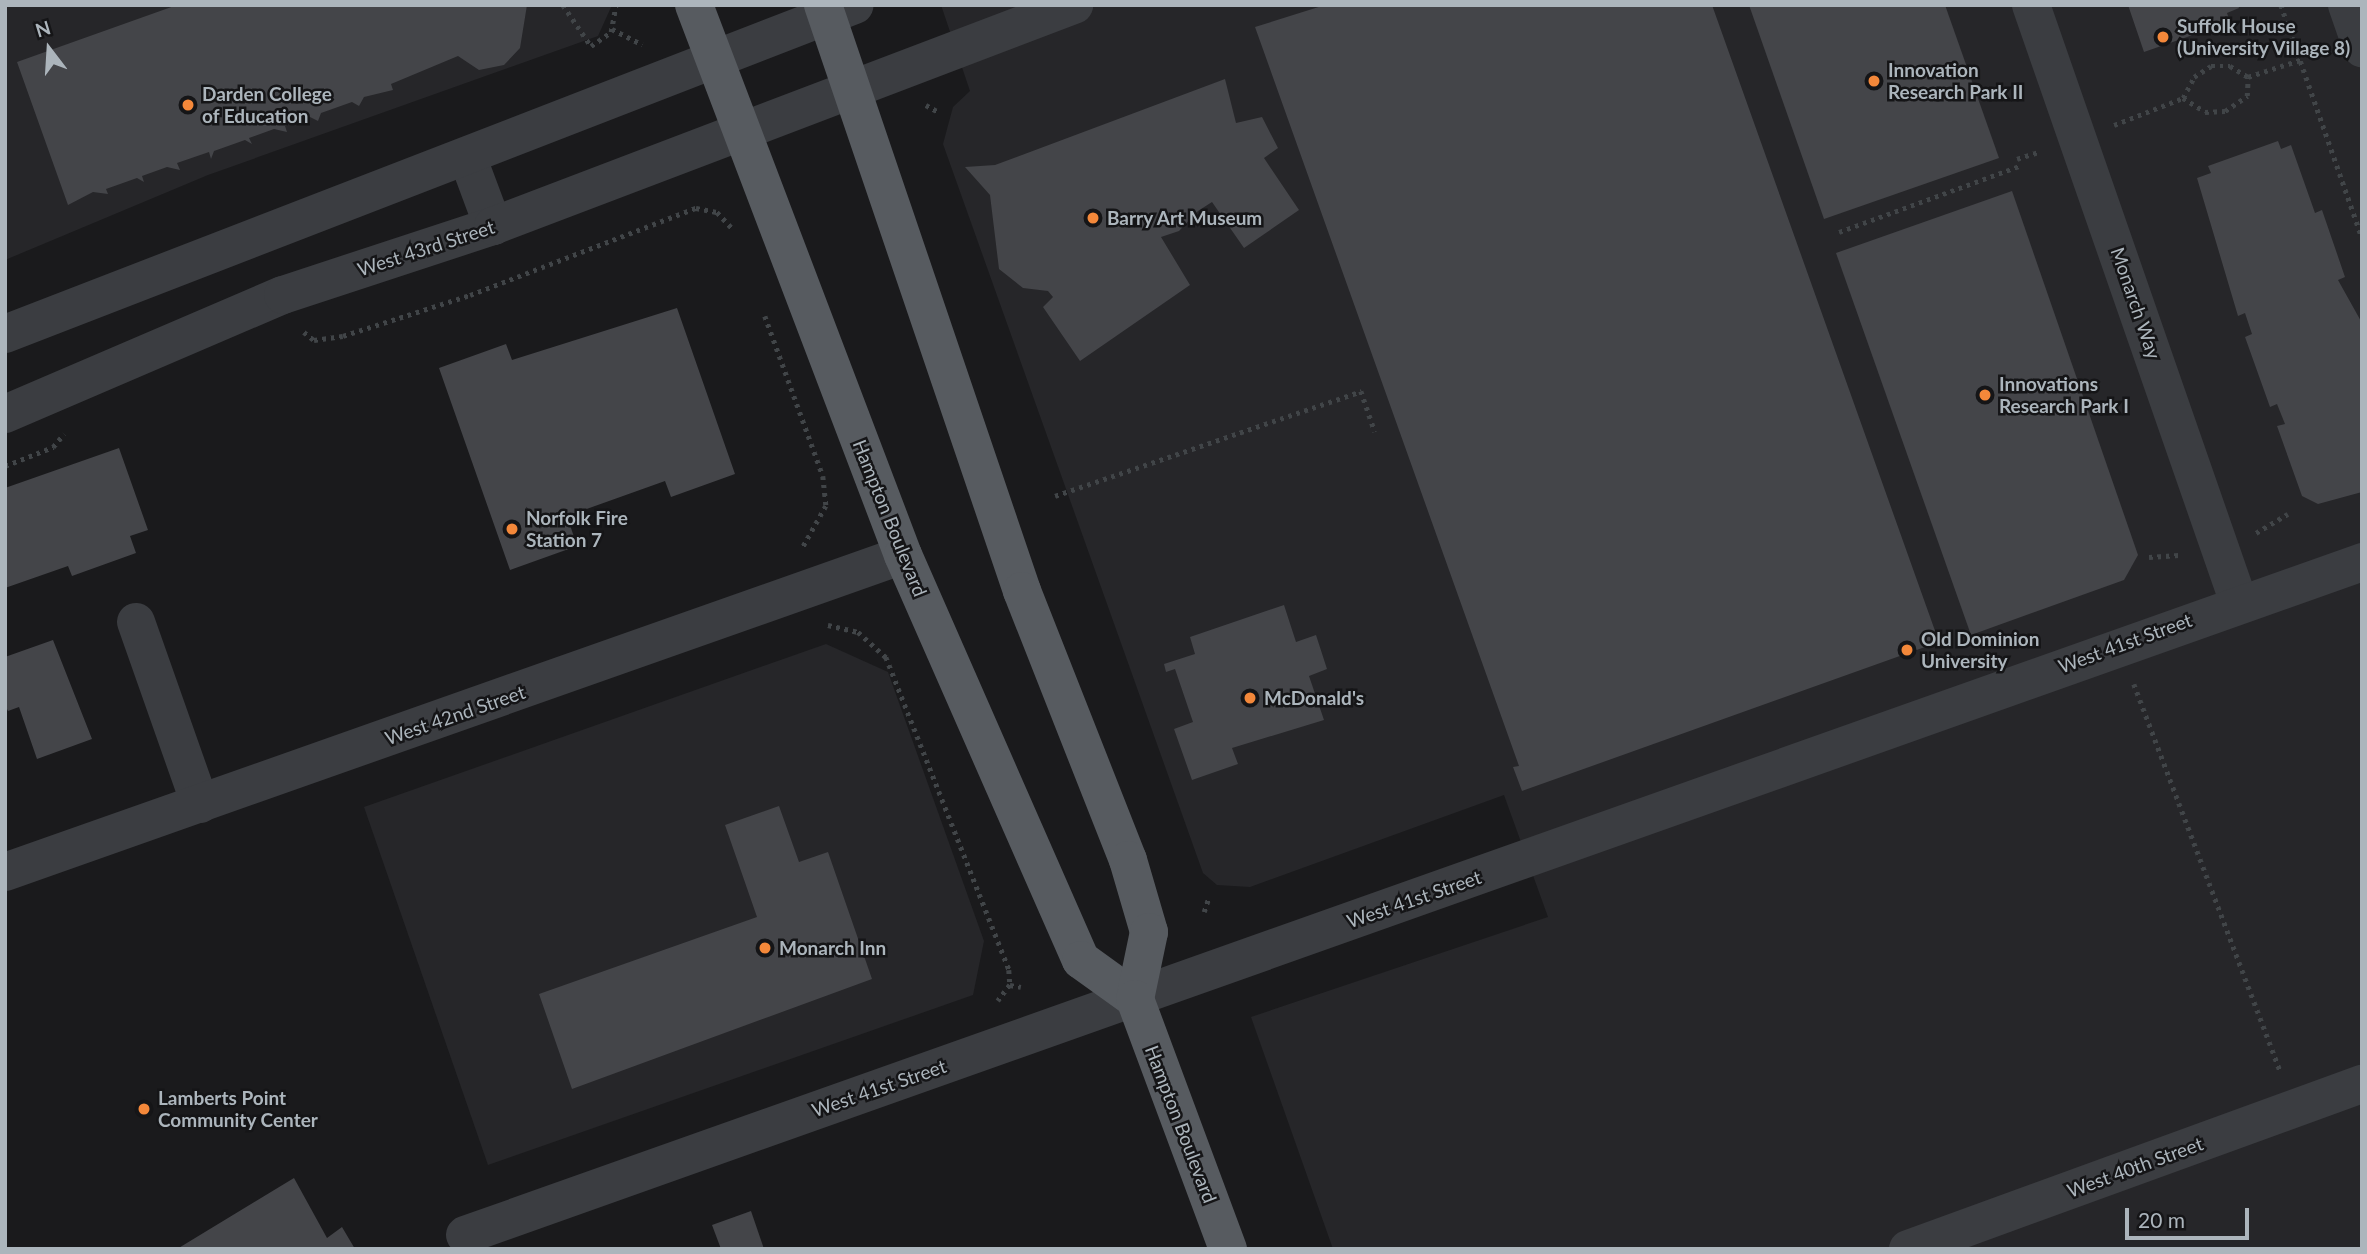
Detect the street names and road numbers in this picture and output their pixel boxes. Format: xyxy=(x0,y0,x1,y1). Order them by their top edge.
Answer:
street label: West 43rd Street xyxy=(355,215,497,281)
street label: Monarch Way xyxy=(2106,244,2166,362)
street label: Hampton Boulevard xyxy=(848,436,932,600)
street label: West 41st Street xyxy=(2055,608,2195,678)
street label: West 42nd Street xyxy=(382,680,528,750)
street label: West 41st Street xyxy=(1344,865,1484,933)
street label: Hampton Boulevard xyxy=(1140,1042,1222,1206)
street label: West 41st Street xyxy=(809,1054,949,1122)
street label: West 40th Street xyxy=(2064,1132,2206,1202)

